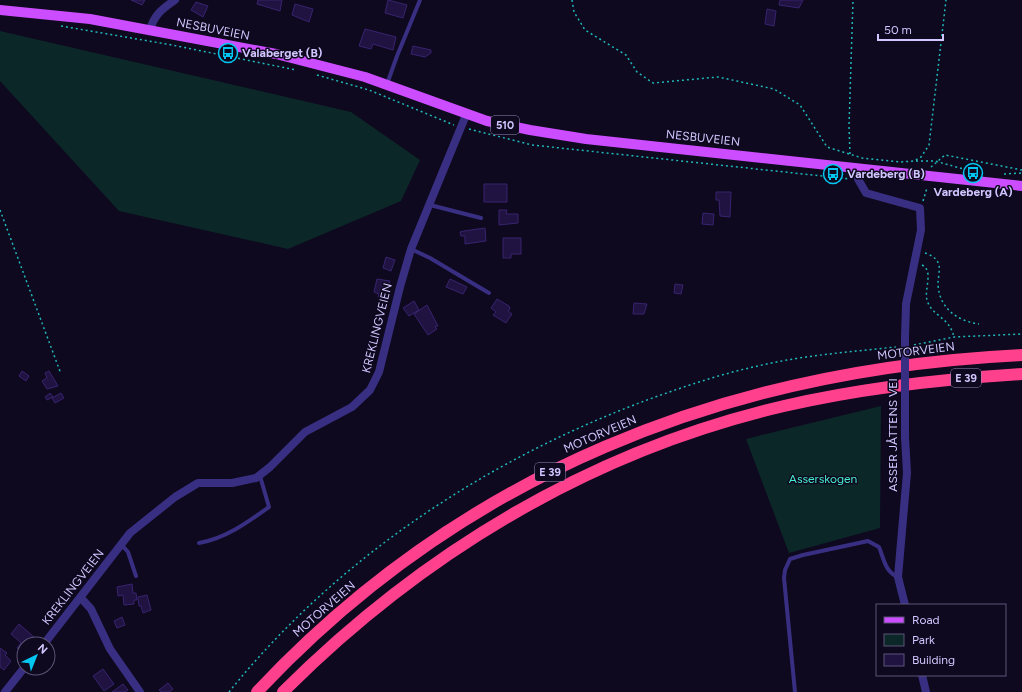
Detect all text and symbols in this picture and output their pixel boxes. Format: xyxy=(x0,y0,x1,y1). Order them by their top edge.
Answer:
street label: NESBUVEIEN xyxy=(175,15,251,43)
scale bar xyxy=(878,16,943,42)
text: 50 m xyxy=(884,23,912,37)
bus stop icon: Valaberget (B) xyxy=(217,42,239,64)
place label: Valaberget (B) xyxy=(242,46,323,60)
road number: 510 xyxy=(491,116,519,134)
street label: NESBUVEIEN xyxy=(665,127,741,149)
bus stop icon: Vardeberg (A) xyxy=(962,162,984,184)
bus stop icon: Vardeberg (B) xyxy=(822,163,844,185)
place label: Vardeberg (B) xyxy=(847,167,925,181)
place label: Vardeberg (A) xyxy=(933,185,1013,199)
street label: KREKLINGVEIEN xyxy=(359,282,395,374)
street label: MOTORVEIEN xyxy=(876,339,956,363)
road number: E 39 xyxy=(951,369,981,387)
street label: ASSER JÅTTENS VEI xyxy=(886,378,900,492)
street label: MOTORVEIEN xyxy=(561,412,639,456)
road number: E 39 xyxy=(535,463,565,481)
park label: Asserskogen xyxy=(789,472,858,486)
street label: KREKLINGVEIEN xyxy=(39,546,107,628)
street label: MOTORVEIEN xyxy=(290,578,358,640)
legend xyxy=(876,604,1006,676)
text: Road xyxy=(912,613,940,627)
text: Park xyxy=(912,633,935,647)
north arrow xyxy=(16,636,56,676)
text: N xyxy=(35,641,50,657)
text: Building xyxy=(912,653,955,667)

